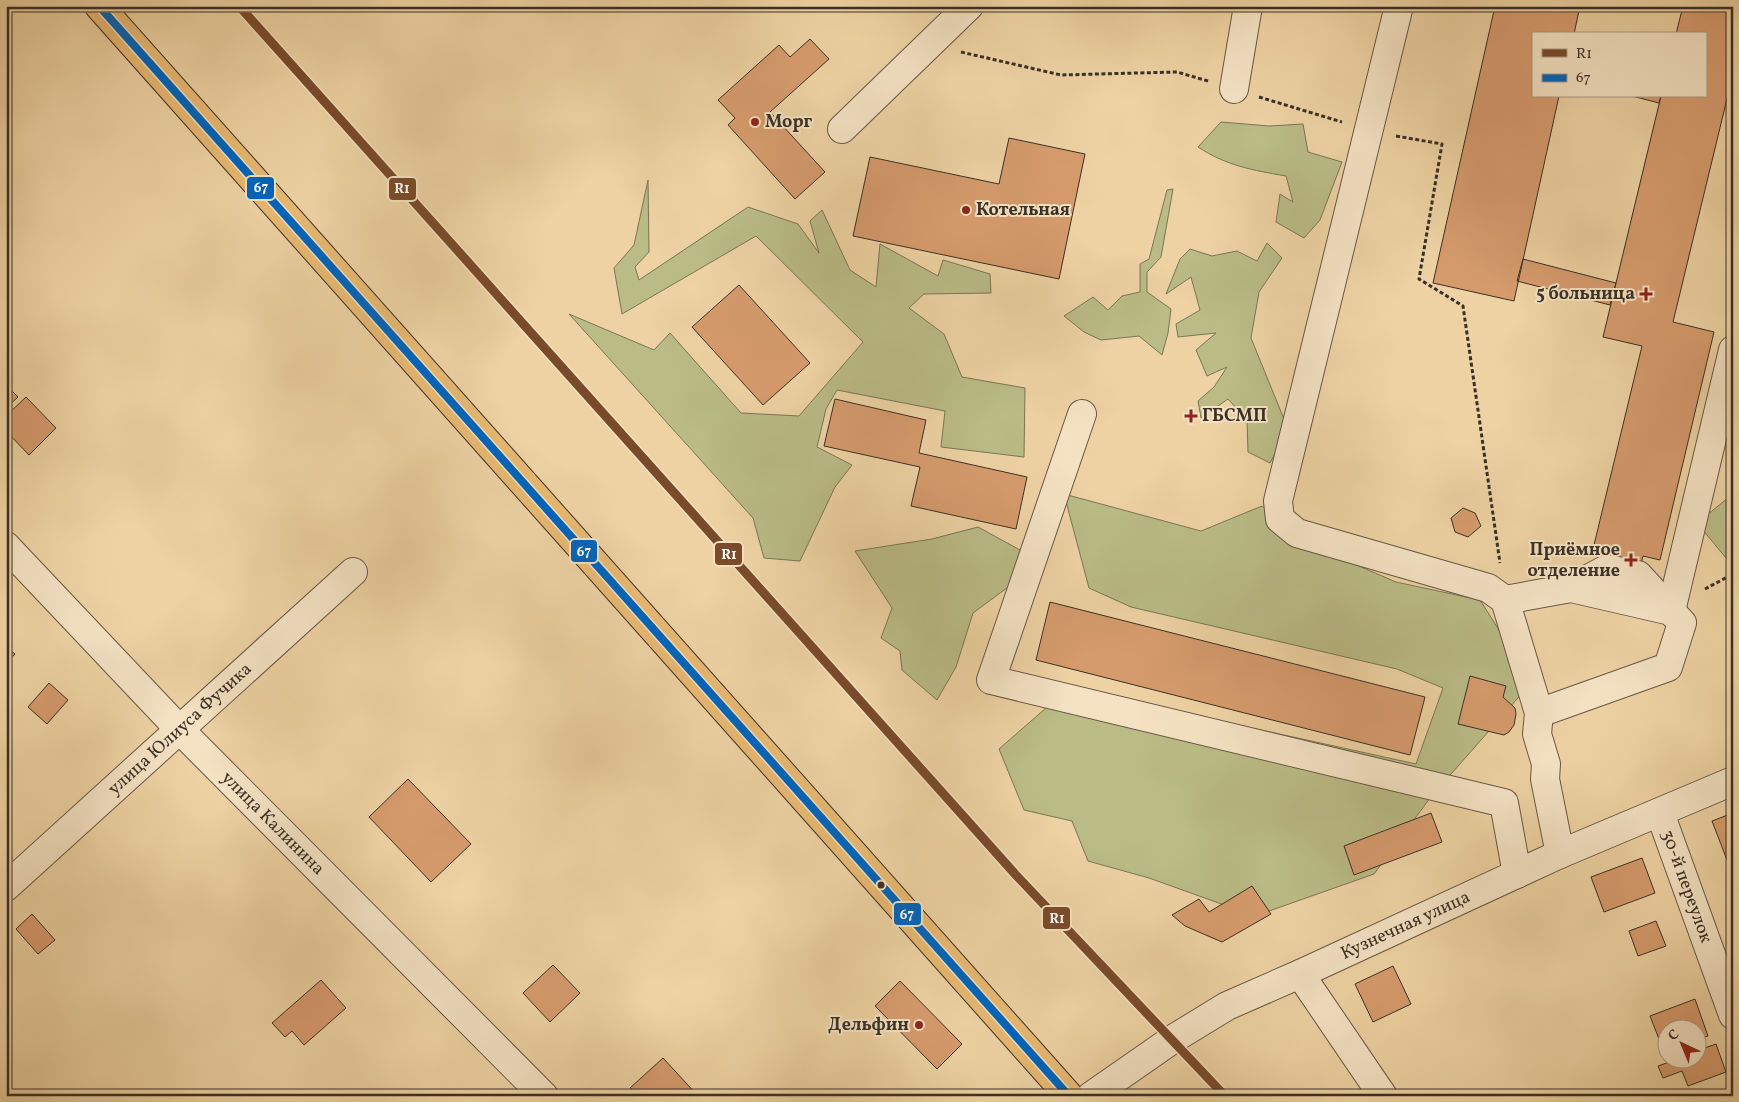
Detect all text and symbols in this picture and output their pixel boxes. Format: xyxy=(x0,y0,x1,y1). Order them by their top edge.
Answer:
legend xyxy=(1532,32,1706,98)
text: R1 xyxy=(1576,44,1592,65)
text: 67 xyxy=(1576,68,1591,89)
place label: Морг xyxy=(765,110,813,135)
marker: Морг xyxy=(749,116,761,128)
line badge: 67 xyxy=(246,176,275,200)
line badge: R1 xyxy=(388,177,417,201)
text: 67 xyxy=(254,179,268,198)
text: R1 xyxy=(394,180,410,199)
place label: Котельная xyxy=(976,198,1070,223)
marker: Котельная xyxy=(960,204,972,216)
place label: 5 больница xyxy=(1536,282,1635,307)
marker: 5 больница xyxy=(1639,287,1653,301)
place label: ГБСМП xyxy=(1202,404,1267,429)
marker: ГБСМП xyxy=(1184,409,1198,423)
place label: Приёмное отделение xyxy=(1528,538,1620,584)
line badge: 67 xyxy=(570,539,598,563)
line badge: R1 xyxy=(714,542,743,566)
text: 67 xyxy=(577,543,591,562)
text: R1 xyxy=(721,546,737,565)
marker: Приёмное отделение xyxy=(1624,553,1638,567)
street label: улица Юлиуса Фучика xyxy=(103,657,257,801)
street label: улица Калинина xyxy=(216,766,330,881)
street label: 30-й переулок xyxy=(1655,826,1719,947)
unlabelled marker xyxy=(876,880,886,890)
street label: Кузнечная улица xyxy=(1337,885,1474,966)
line badge: 67 xyxy=(893,902,922,926)
text: 67 xyxy=(900,906,914,925)
line badge: R1 xyxy=(1042,906,1071,930)
text: R1 xyxy=(1049,910,1065,929)
place label: Дельфин xyxy=(828,1013,909,1038)
marker: Дельфин xyxy=(913,1019,925,1031)
north arrow xyxy=(1656,1020,1706,1070)
text: С xyxy=(1664,1026,1684,1046)

